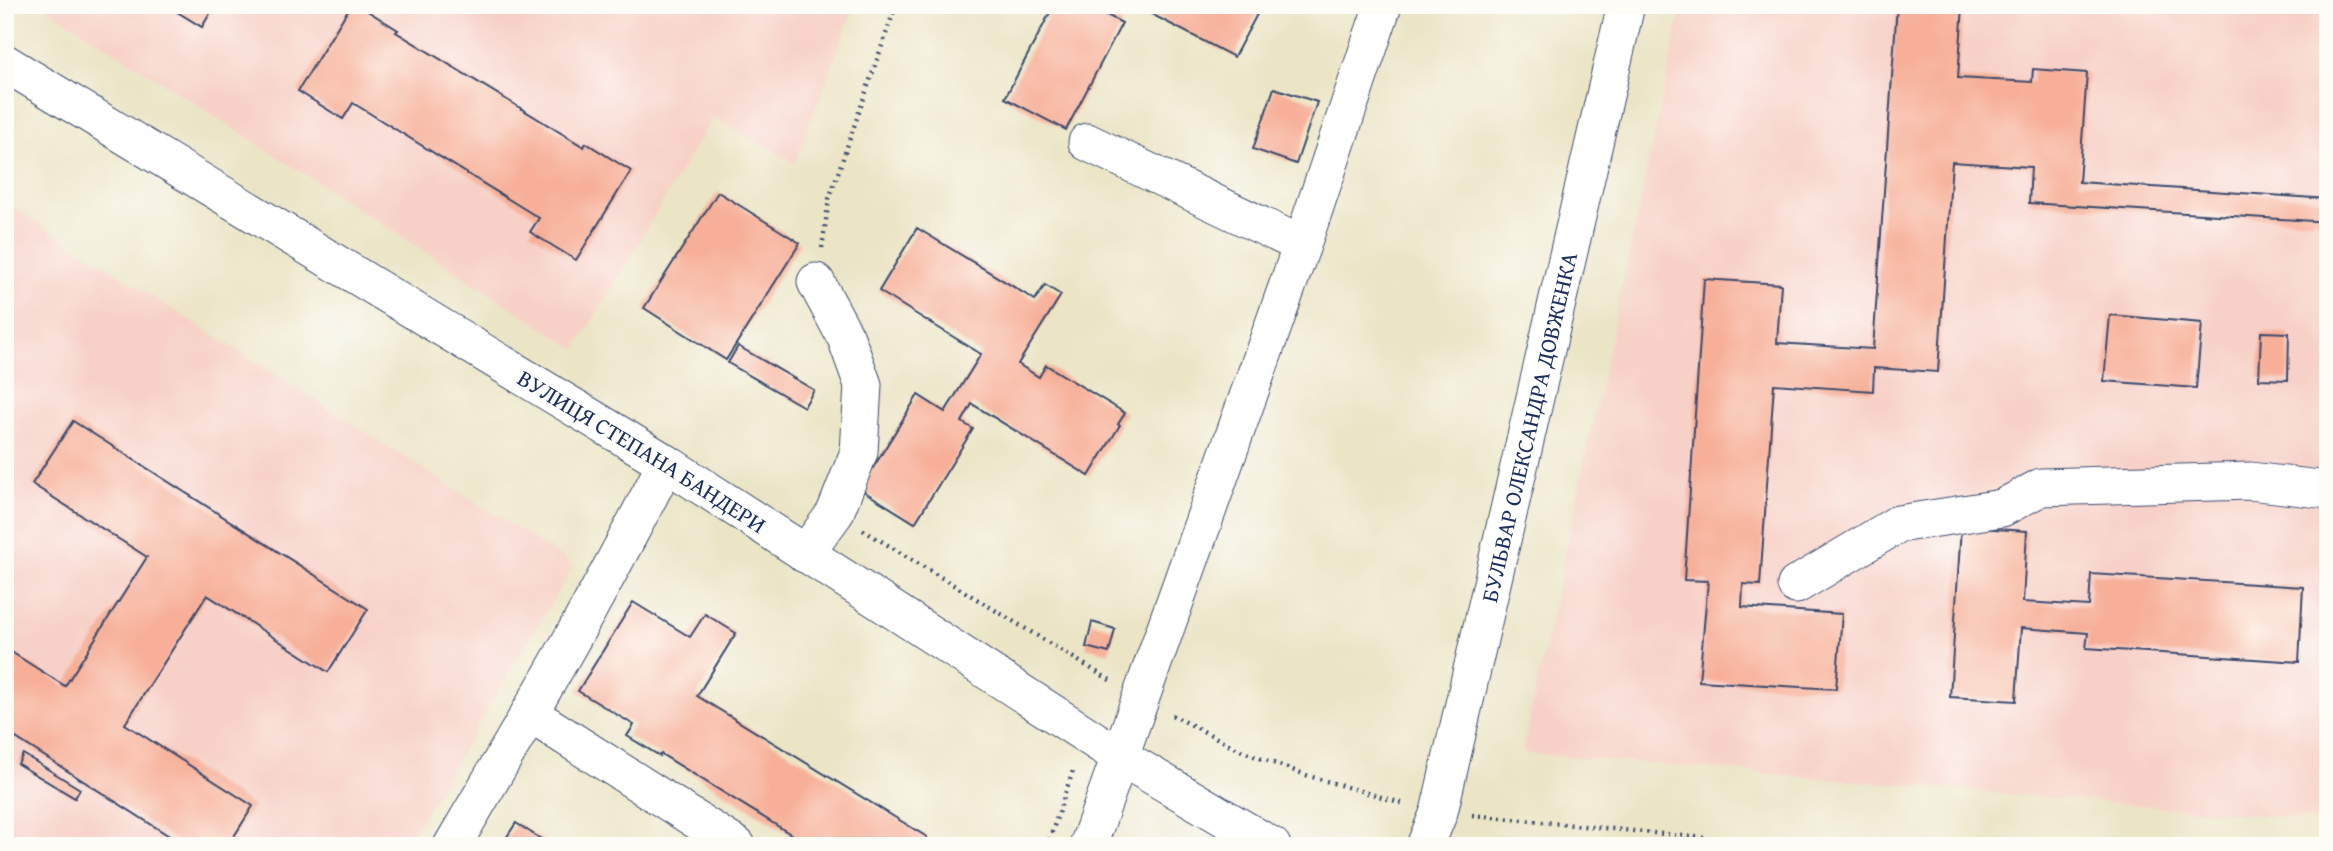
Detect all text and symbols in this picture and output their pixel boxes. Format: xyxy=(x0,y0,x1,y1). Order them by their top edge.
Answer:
street label: БУЛЬВАР ОЛЕКСАНДРА ДОВЖЕНКА xyxy=(1472,249,1585,605)
street label: ВУЛИЦЯ СТЕПАНА БАНДЕРИ xyxy=(512,361,773,540)

